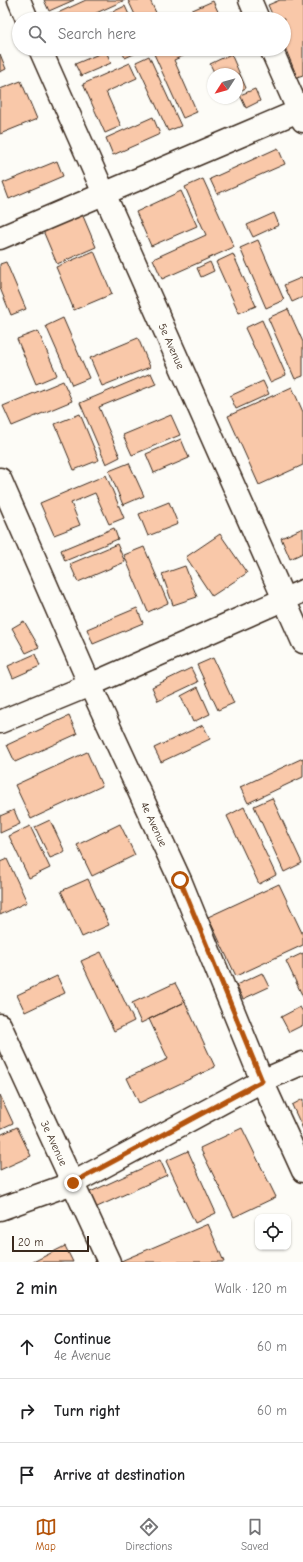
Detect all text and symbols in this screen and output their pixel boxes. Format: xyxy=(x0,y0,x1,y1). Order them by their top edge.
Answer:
search box xyxy=(12,12,291,56)
icon: search xyxy=(26,23,48,45)
text: Search here xyxy=(58,25,136,43)
north arrow xyxy=(207,68,243,104)
street label: 5e Avenue xyxy=(155,321,187,372)
street label: 4e Avenue xyxy=(138,800,170,849)
route start xyxy=(171,871,189,889)
street label: 3e Avenue xyxy=(38,1119,70,1168)
route end xyxy=(64,1174,82,1192)
map controls xyxy=(255,1214,291,1250)
button: locate xyxy=(255,1214,291,1250)
scale bar xyxy=(12,1234,89,1253)
text: 20 m xyxy=(18,1236,43,1249)
text: 2 min xyxy=(16,1279,57,1298)
text: Walk · 120 m xyxy=(215,1281,287,1296)
text: Continue xyxy=(54,1330,111,1348)
icon: ahead xyxy=(16,1336,38,1358)
text: 60 m xyxy=(257,1339,287,1354)
text: 4e Avenue xyxy=(54,1348,111,1363)
icon: right xyxy=(16,1400,38,1422)
text: Turn right xyxy=(54,1402,120,1420)
text: 60 m xyxy=(257,1403,287,1418)
icon: arrive xyxy=(16,1464,38,1486)
text: Arrive at destination xyxy=(54,1466,185,1484)
tab: Map xyxy=(35,1516,57,1553)
tab: Directions xyxy=(126,1516,172,1553)
tab: Saved xyxy=(241,1516,268,1553)

